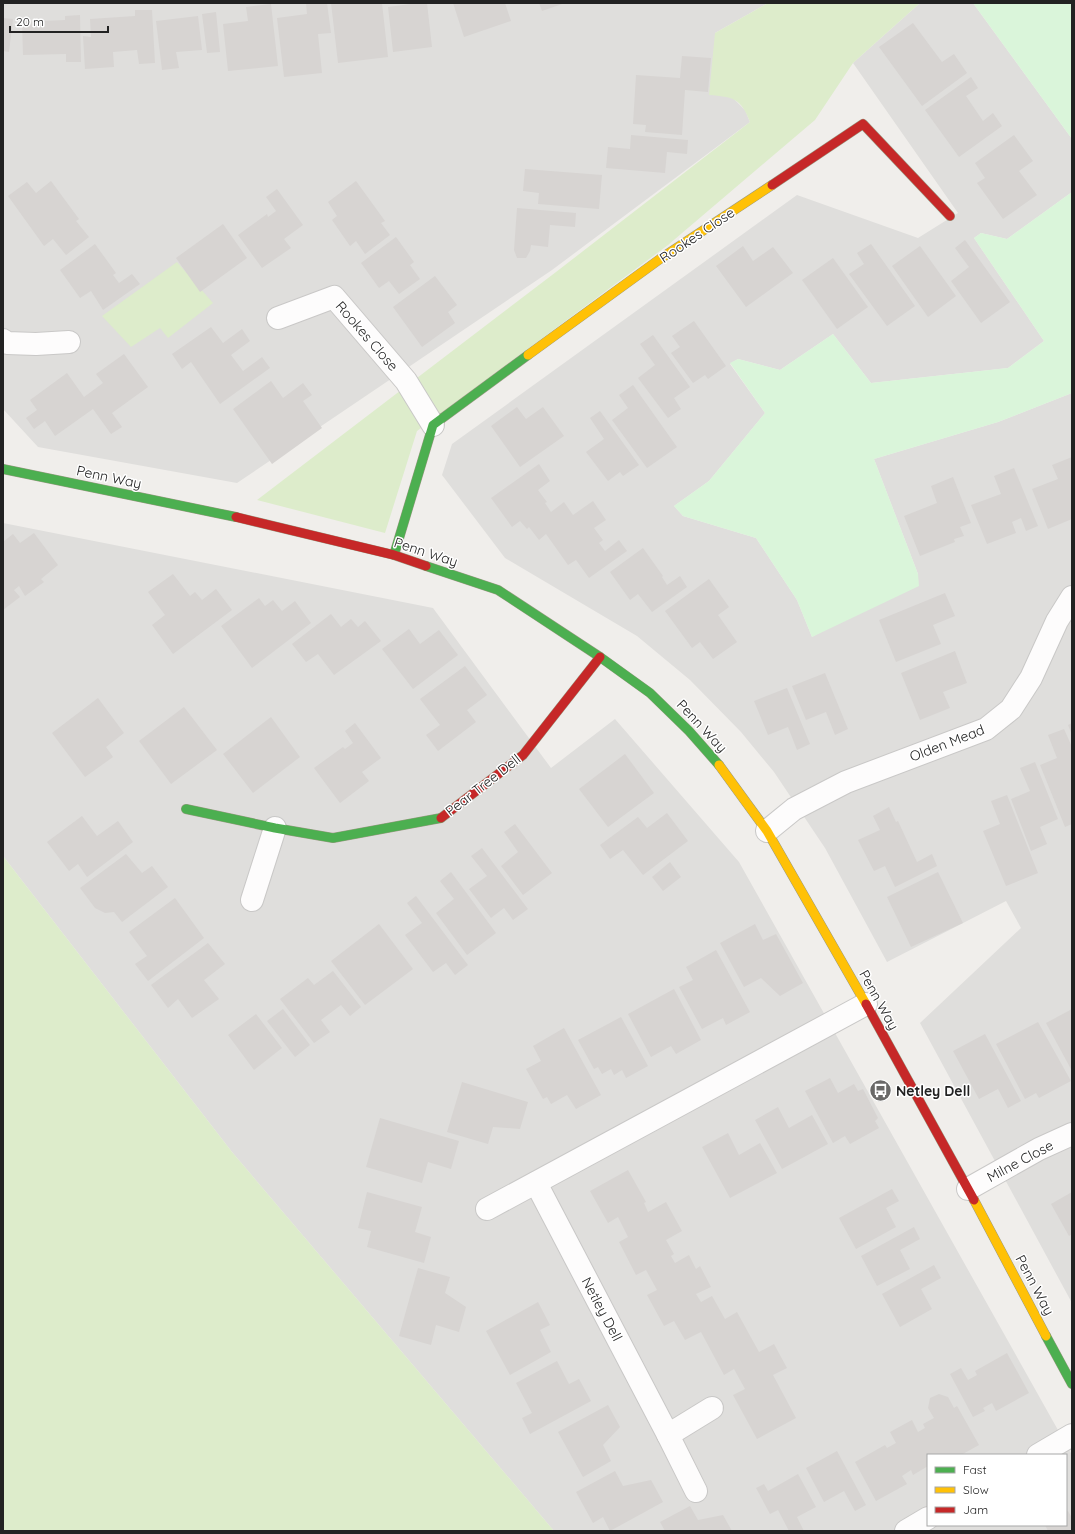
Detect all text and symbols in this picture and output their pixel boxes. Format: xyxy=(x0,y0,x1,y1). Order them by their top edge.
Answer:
scale bar xyxy=(10,8,108,34)
text: 20 m xyxy=(16,14,44,29)
street label: Rookes Close xyxy=(656,203,738,267)
street label: Rookes Close xyxy=(332,297,402,375)
street label: Penn Way xyxy=(75,461,143,493)
street label: Penn Way xyxy=(392,533,460,571)
street label: Penn Way xyxy=(673,696,731,756)
street label: Olden Mead xyxy=(907,721,987,765)
street label: Pear Tree Dell xyxy=(442,750,524,820)
street label: Penn Way xyxy=(855,967,903,1033)
bus stop icon: Netley Dell xyxy=(867,1078,893,1104)
place label: Netley Dell xyxy=(896,1082,970,1100)
street label: Milne Close xyxy=(984,1136,1056,1186)
street label: Penn Way xyxy=(1012,1252,1058,1318)
street label: Netley Dell xyxy=(578,1274,626,1344)
legend xyxy=(927,1454,1067,1526)
text: Fast xyxy=(963,1462,987,1477)
text: Slow xyxy=(963,1482,989,1497)
text: Jam xyxy=(963,1502,988,1517)

